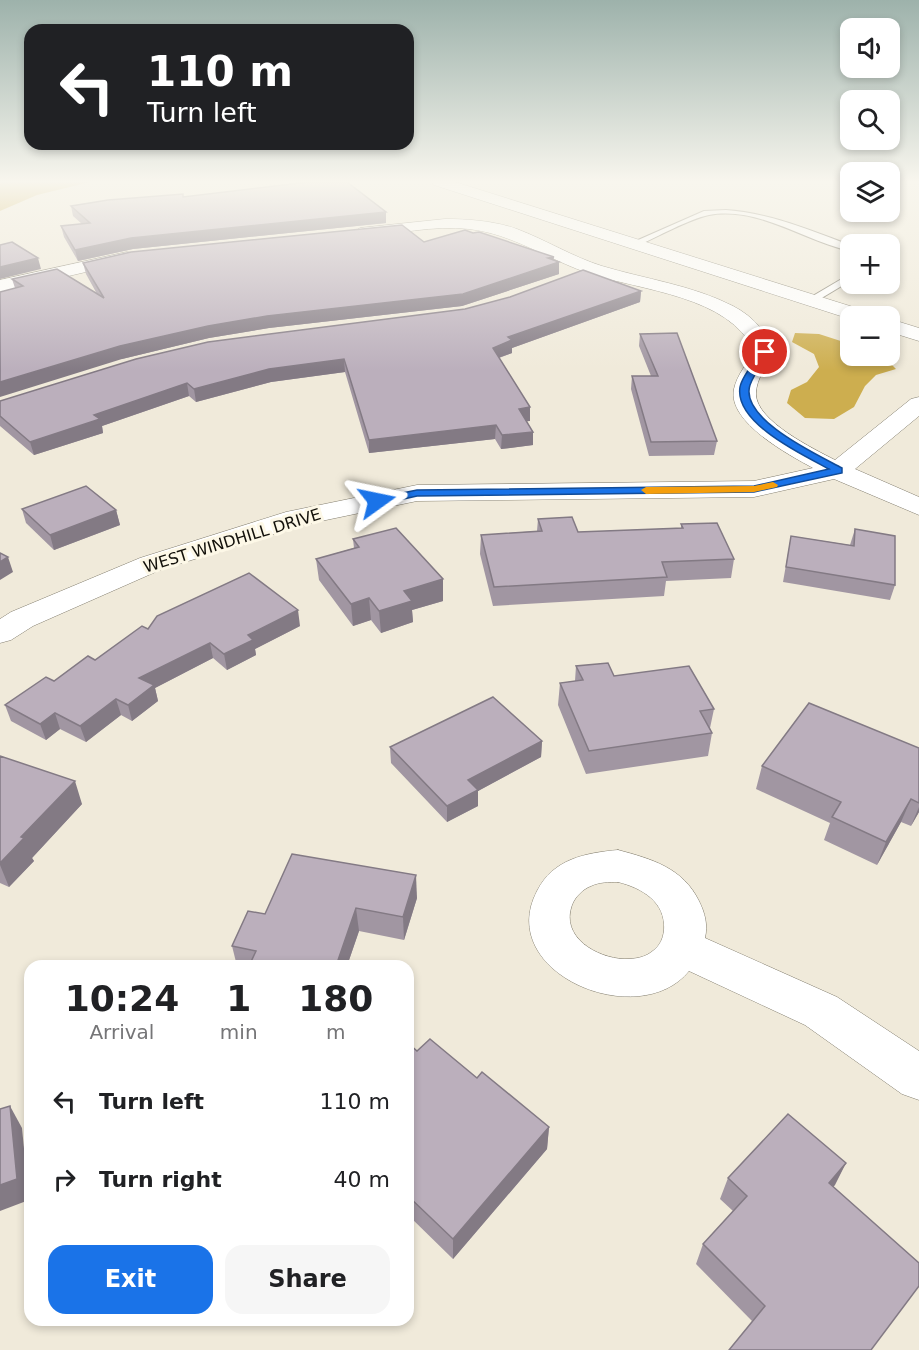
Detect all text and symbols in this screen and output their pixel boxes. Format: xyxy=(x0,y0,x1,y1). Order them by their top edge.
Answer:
map controls xyxy=(840,18,900,366)
button: sound xyxy=(840,18,900,78)
text: 110 m xyxy=(147,47,293,96)
icon: left xyxy=(48,48,126,126)
button: search xyxy=(840,90,900,150)
text: Turn left xyxy=(147,97,257,128)
button: layers xyxy=(840,162,900,222)
button: + xyxy=(840,234,900,294)
button: − xyxy=(840,306,900,366)
pin xyxy=(739,326,790,377)
icon: arrive xyxy=(748,335,781,368)
position arrow xyxy=(345,469,409,533)
street label: WEST WINDHILL DRIVE xyxy=(141,504,323,577)
text: 10:24 xyxy=(65,978,179,1019)
text: 1 xyxy=(226,978,251,1019)
text: 180 xyxy=(298,978,373,1019)
text: Arrival xyxy=(89,1020,154,1044)
text: min xyxy=(220,1020,258,1044)
text: m xyxy=(326,1020,346,1044)
icon: left xyxy=(48,1085,81,1118)
text: Turn left xyxy=(99,1089,204,1114)
text: 110 m xyxy=(320,1089,390,1114)
icon: right xyxy=(48,1163,81,1196)
text: Turn right xyxy=(99,1167,222,1192)
text: 40 m xyxy=(334,1167,390,1192)
button: Exit xyxy=(48,1245,213,1314)
button: Share xyxy=(225,1245,390,1314)

